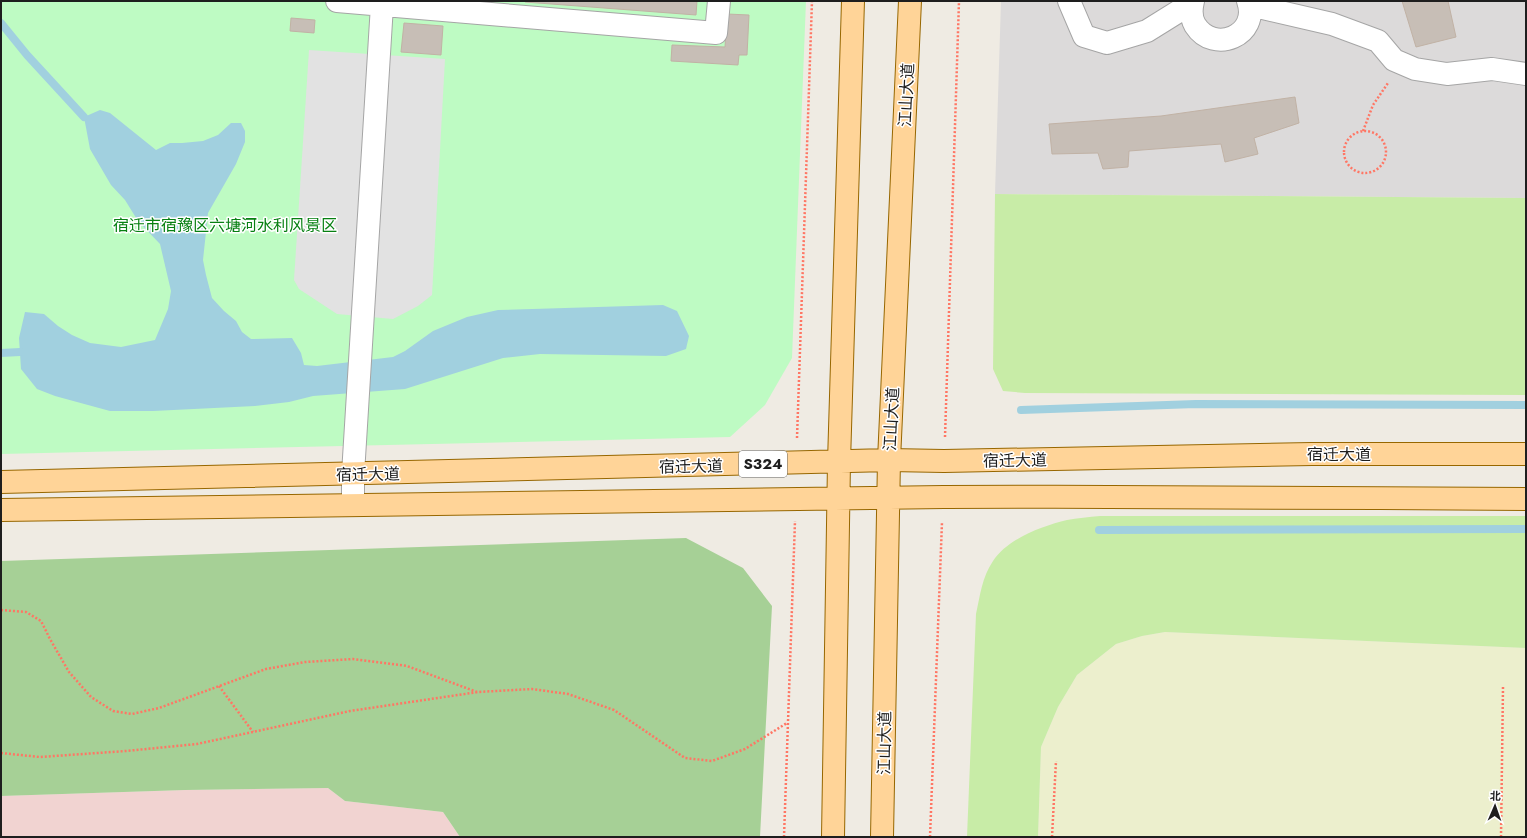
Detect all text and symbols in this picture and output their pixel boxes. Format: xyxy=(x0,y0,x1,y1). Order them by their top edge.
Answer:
street label: 江山大道 xyxy=(893,62,920,128)
park label: 宿迁市宿豫区六塘河水利风景区 xyxy=(113,214,337,237)
street label: 江山大道 xyxy=(878,386,905,452)
street label: 宿迁大道 xyxy=(1307,443,1371,466)
street label: 宿迁大道 xyxy=(983,448,1047,473)
road number: S324 xyxy=(739,451,787,477)
street label: 宿迁大道 xyxy=(659,454,723,479)
street label: 宿迁大道 xyxy=(336,462,400,487)
street label: 江山大道 xyxy=(872,711,897,775)
north arrow xyxy=(1475,786,1515,826)
text: 北 xyxy=(1490,788,1501,804)

